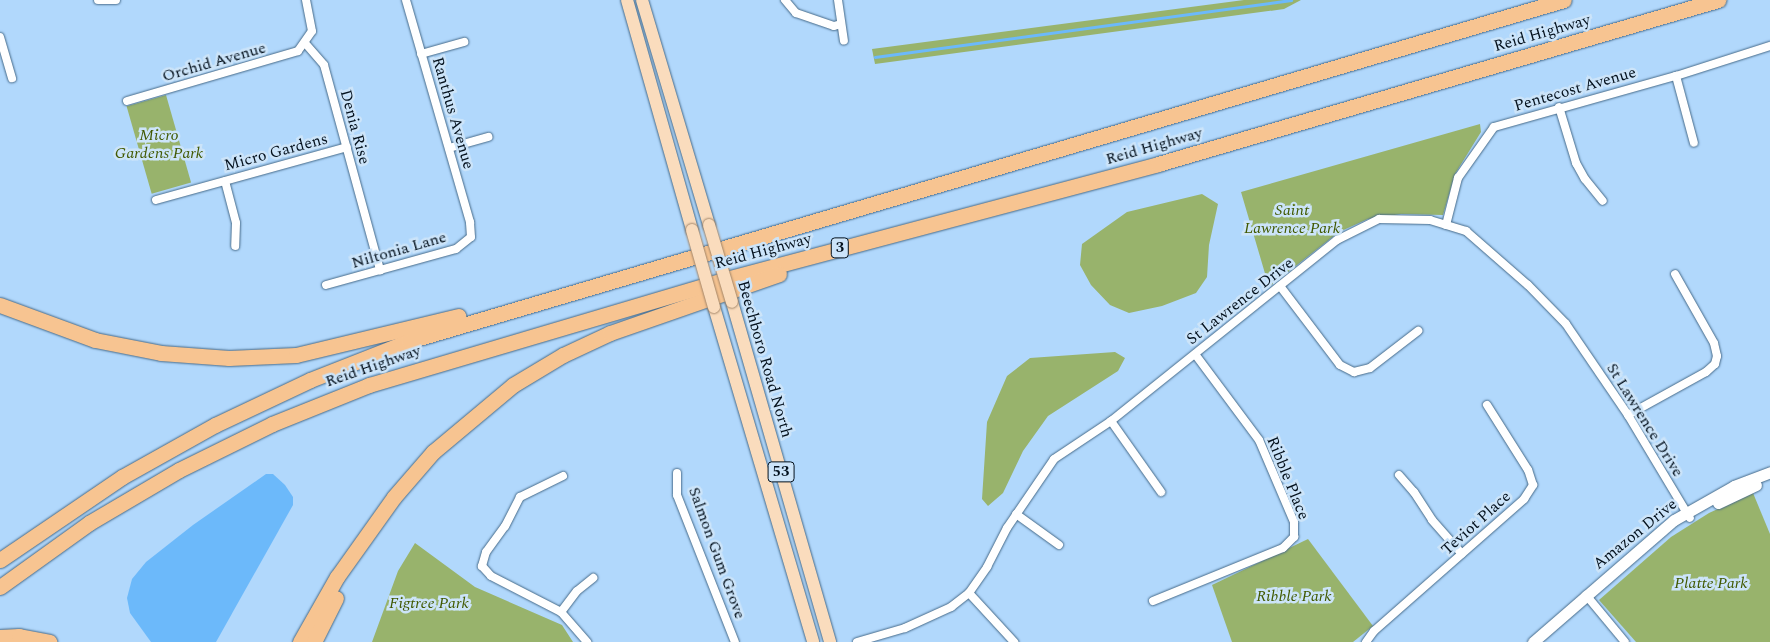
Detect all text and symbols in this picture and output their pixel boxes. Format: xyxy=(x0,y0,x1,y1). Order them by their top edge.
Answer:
street label: Reid Highway xyxy=(1492,10,1592,56)
street label: Orchid Avenue xyxy=(160,38,268,86)
street label: Ranthus Avenue xyxy=(428,55,478,171)
street label: Pentecost Avenue xyxy=(1512,62,1638,116)
street label: Denia Rise xyxy=(336,88,374,166)
street label: Reid Highway xyxy=(1104,123,1204,169)
park label: Micro Gardens Park xyxy=(115,125,203,163)
street label: Micro Gardens xyxy=(222,129,330,175)
park label: Saint Lawrence Park xyxy=(1244,200,1340,238)
street label: Niltonia Lane xyxy=(349,227,449,273)
street label: Reid Highway xyxy=(712,229,814,273)
road number: 3 xyxy=(830,236,850,260)
street label: St Lawrence Drive xyxy=(1183,253,1297,349)
street label: Beechboro Road North xyxy=(733,278,797,440)
street label: Reid Highway xyxy=(323,341,423,391)
street label: St Lawrence Drive xyxy=(1602,360,1688,480)
street label: Ribble Place xyxy=(1263,434,1313,522)
road number: 53 xyxy=(767,460,795,484)
street label: Salmon Gum Grove xyxy=(684,485,750,621)
street label: Teviot Place xyxy=(1437,487,1515,559)
street label: Amazon Drive xyxy=(1589,494,1681,574)
park label: Platte Park xyxy=(1674,573,1748,593)
park label: Ribble Park xyxy=(1256,586,1332,606)
park label: Figtree Park xyxy=(389,593,469,613)

